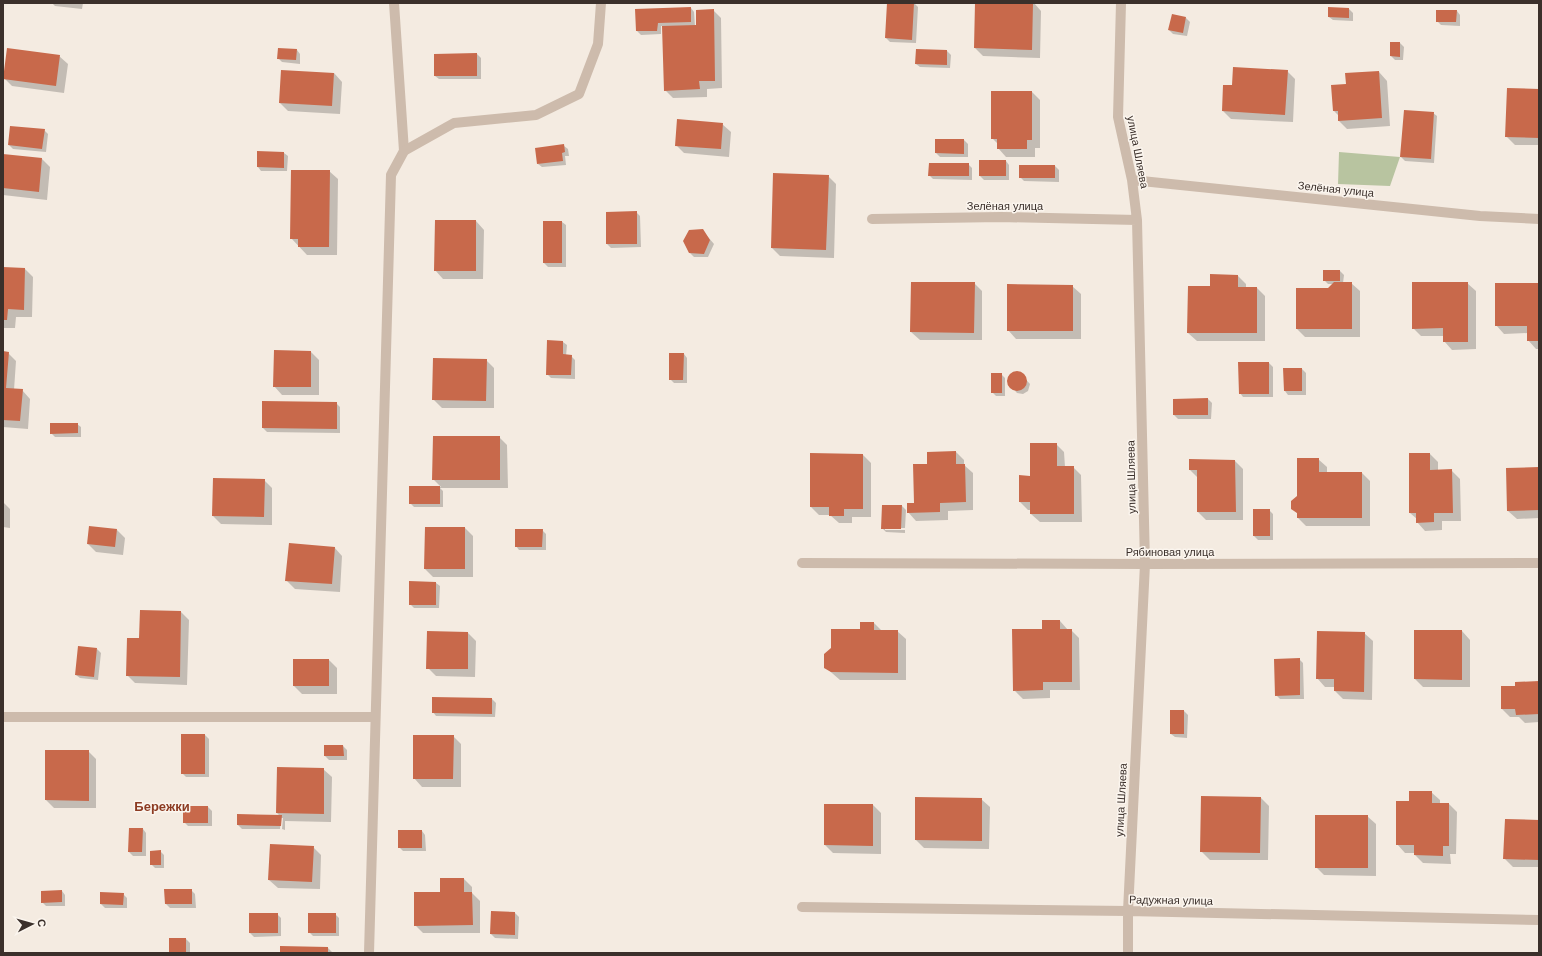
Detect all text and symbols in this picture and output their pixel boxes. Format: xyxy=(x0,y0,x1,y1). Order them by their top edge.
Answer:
street label: улица Шляева xyxy=(1125,115,1151,190)
street label: Зелёная улица xyxy=(1297,179,1375,199)
street label: Зелёная улица xyxy=(967,200,1044,212)
street label: улица Шляева xyxy=(1124,439,1138,514)
street label: Рябиновая улица xyxy=(1126,546,1215,558)
street label: улица Шляева xyxy=(1113,762,1129,837)
district label: Бережки xyxy=(134,799,190,814)
street label: Радужная улица xyxy=(1129,893,1214,907)
north arrow xyxy=(12,904,52,944)
text: С xyxy=(36,918,48,928)

